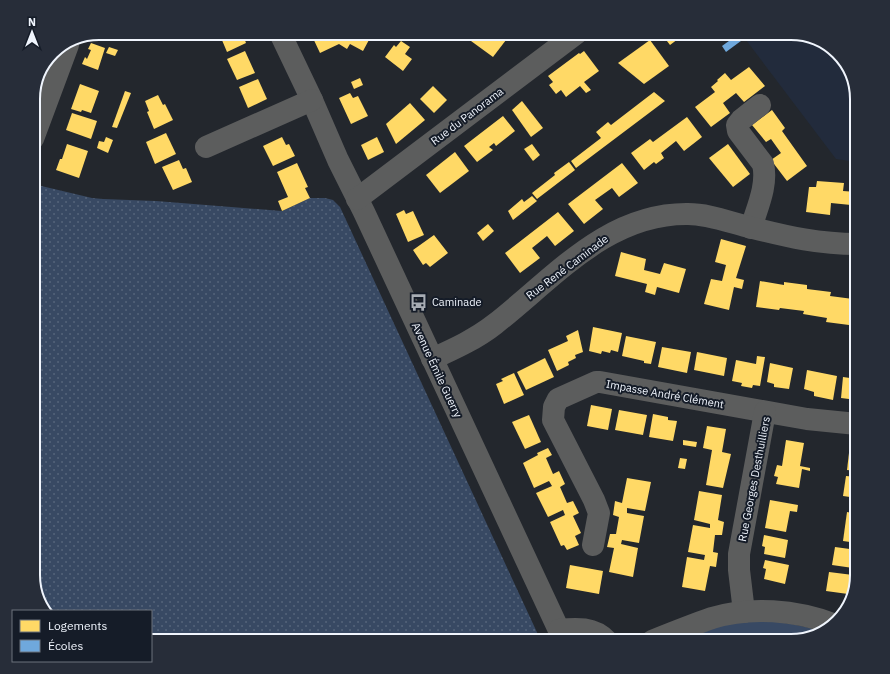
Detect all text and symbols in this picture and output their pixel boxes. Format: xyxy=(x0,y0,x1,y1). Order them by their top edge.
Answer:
north arrow xyxy=(12,12,52,52)
text: N xyxy=(28,15,36,29)
street label: Rue du Panorama xyxy=(428,84,506,148)
street label: Rue René Caminade xyxy=(523,232,611,302)
bus stop icon: Caminade xyxy=(409,292,429,312)
place label: Caminade xyxy=(432,295,482,309)
street label: Avenue Émile Guerry xyxy=(409,320,465,420)
street label: Impasse André Clément xyxy=(605,377,725,411)
street label: Rue Georges Desthuilliers xyxy=(735,415,773,543)
legend xyxy=(12,610,152,662)
text: Logements xyxy=(48,618,108,633)
text: Écoles xyxy=(48,638,83,653)

